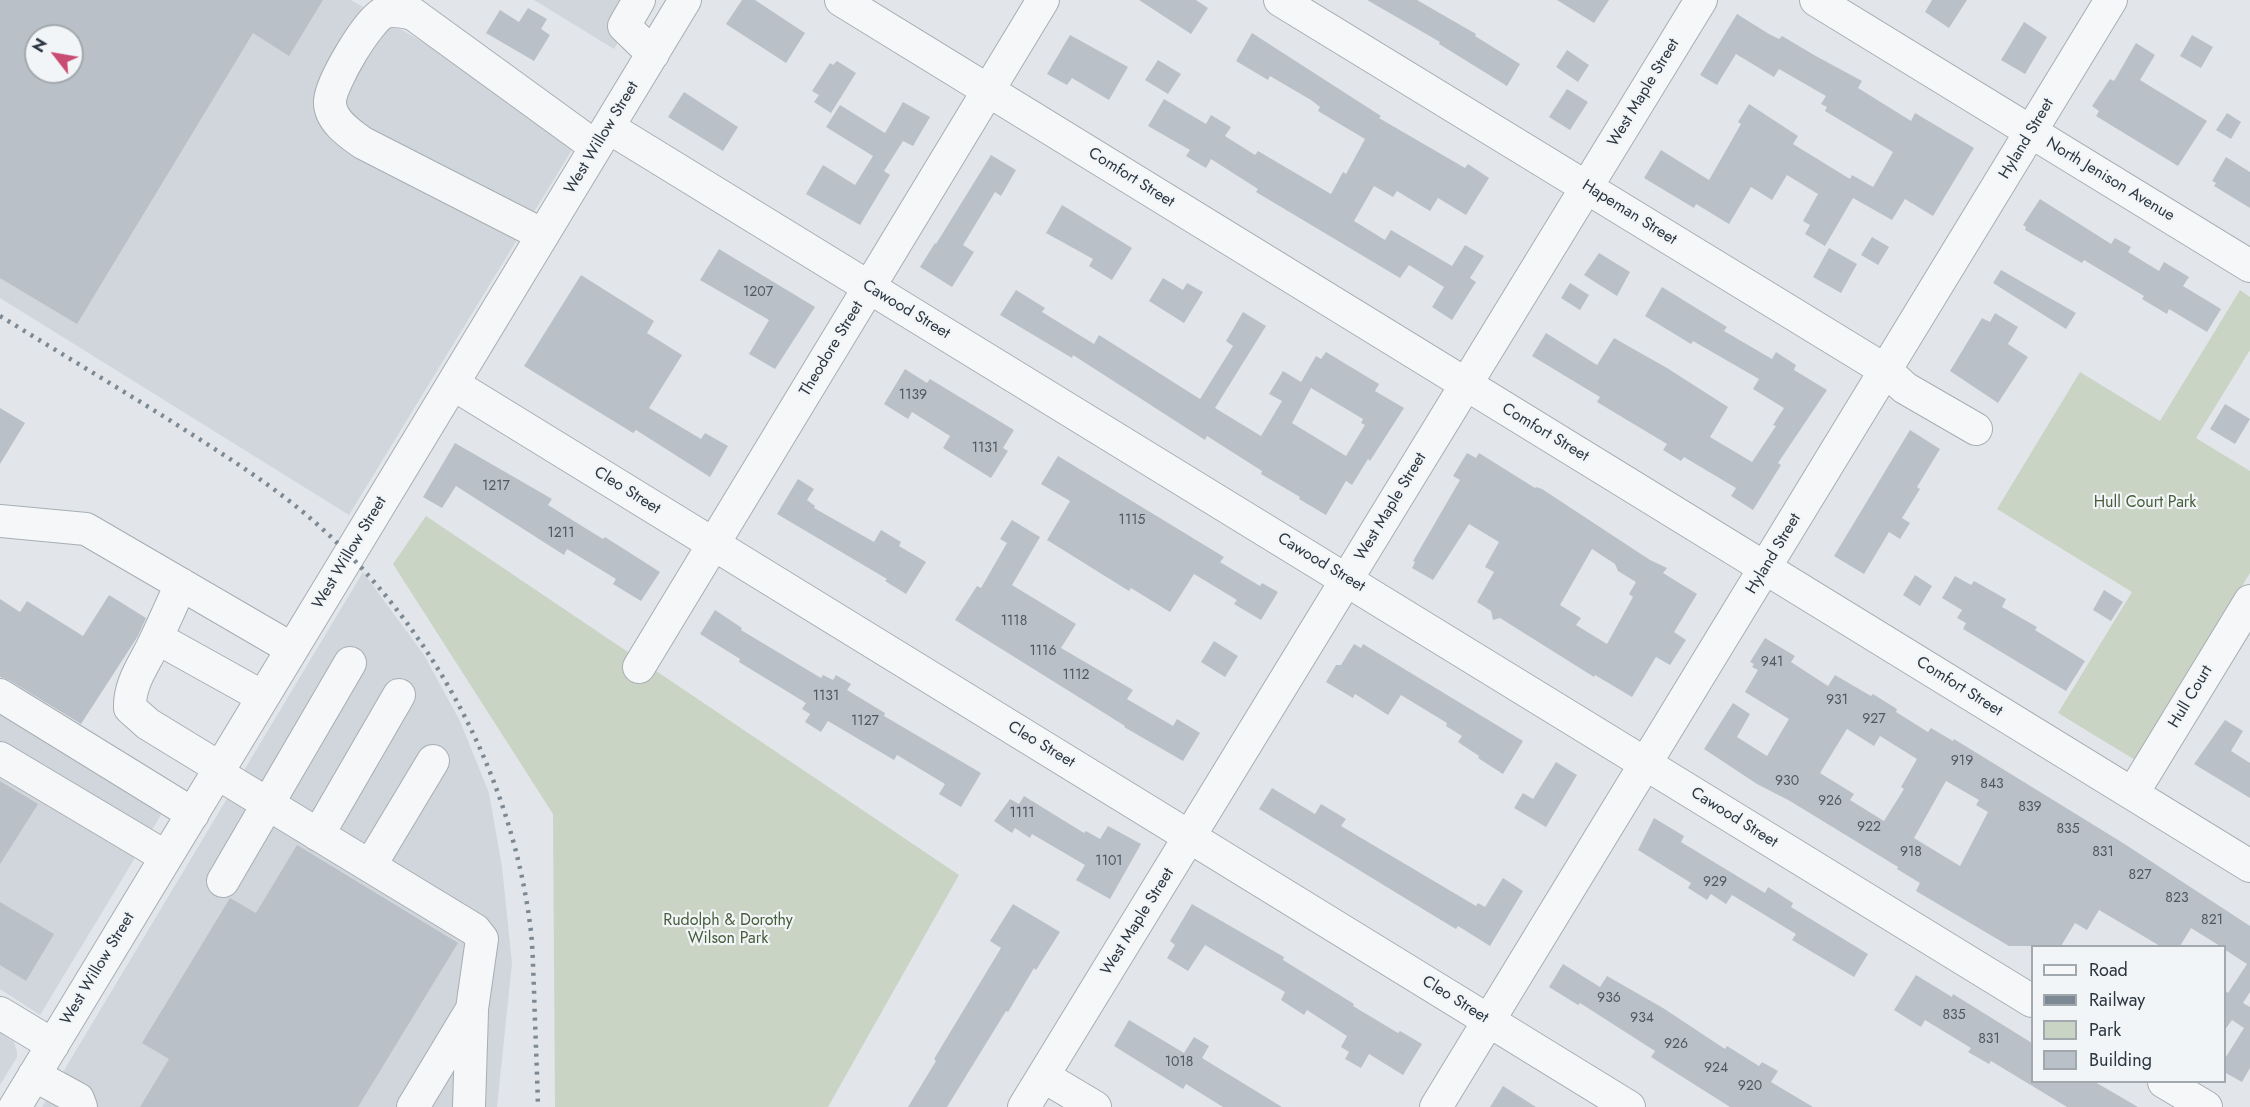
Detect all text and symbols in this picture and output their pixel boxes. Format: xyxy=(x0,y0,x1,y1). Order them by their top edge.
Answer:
north arrow xyxy=(24,24,84,84)
text: N xyxy=(27,34,53,57)
street label: West Maple Street xyxy=(1604,36,1684,150)
street label: West Willow Street xyxy=(561,78,643,198)
street label: Hyland Street xyxy=(1996,95,2058,183)
street label: North Jenison Avenue xyxy=(2042,134,2178,226)
street label: Comfort Street xyxy=(1084,144,1178,212)
street label: Hapeman Street xyxy=(1578,176,1680,250)
street label: Cawood Street xyxy=(859,276,953,344)
house number: 1207 xyxy=(743,285,773,301)
street label: Theodore Street xyxy=(796,298,868,400)
house number: 1139 xyxy=(899,388,927,404)
street label: Comfort Street xyxy=(1498,400,1592,466)
house number: 1131 xyxy=(972,441,998,457)
street label: West Maple Street xyxy=(1351,450,1431,564)
street label: Cleo Street xyxy=(590,463,664,519)
house number: 1217 xyxy=(482,479,510,495)
street label: West Willow Street xyxy=(309,493,391,613)
park label: Hull Court Park xyxy=(2094,493,2196,513)
street label: Hyland Street xyxy=(1743,510,1805,598)
house number: 1115 xyxy=(1119,513,1145,529)
house number: 1211 xyxy=(548,526,574,542)
street label: Cawood Street xyxy=(1274,529,1368,597)
house number: 1118 xyxy=(1001,614,1027,630)
house number: 1116 xyxy=(1030,644,1056,660)
street label: Comfort Street xyxy=(1912,653,2006,721)
house number: 941 xyxy=(1761,655,1783,671)
street label: Hull Court xyxy=(2165,662,2217,732)
house number: 1112 xyxy=(1063,668,1089,684)
house number: 1131 xyxy=(813,689,839,705)
house number: 931 xyxy=(1826,693,1848,709)
house number: 927 xyxy=(1862,712,1886,728)
house number: 1127 xyxy=(851,714,879,730)
street label: Cleo Street xyxy=(1004,718,1078,772)
house number: 919 xyxy=(1951,754,1973,770)
house number: 930 xyxy=(1775,774,1799,790)
house number: 843 xyxy=(1980,777,2004,793)
street label: Cawood Street xyxy=(1687,784,1781,852)
house number: 926 xyxy=(1818,794,1842,810)
house number: 839 xyxy=(2018,800,2042,816)
house number: 1111 xyxy=(1009,806,1035,822)
house number: 922 xyxy=(1857,820,1881,836)
house number: 835 xyxy=(2056,822,2080,838)
house number: 918 xyxy=(1900,845,1922,861)
house number: 831 xyxy=(2092,845,2114,861)
house number: 1101 xyxy=(1095,854,1123,870)
street label: West Maple Street xyxy=(1097,865,1179,979)
house number: 827 xyxy=(2129,868,2151,884)
house number: 929 xyxy=(1703,875,1727,891)
house number: 823 xyxy=(2165,891,2189,907)
street label: West Willow Street xyxy=(57,909,139,1029)
park label: Rudolph & Dorothy Wilson Park xyxy=(663,911,793,949)
house number: 821 xyxy=(2201,913,2223,929)
legend xyxy=(2031,945,2226,1083)
text: Road xyxy=(2089,957,2128,983)
street label: Cleo Street xyxy=(1418,972,1492,1028)
text: Railway xyxy=(2089,987,2145,1013)
house number: 936 xyxy=(1597,991,1621,1007)
house number: 835 xyxy=(1942,1008,1966,1024)
house number: 934 xyxy=(1630,1011,1654,1027)
text: Park xyxy=(2089,1017,2121,1043)
house number: 831 xyxy=(1978,1032,2000,1048)
house number: 926 xyxy=(1664,1037,1688,1053)
text: Building xyxy=(2089,1047,2152,1073)
house number: 1018 xyxy=(1165,1055,1193,1071)
house number: 924 xyxy=(1704,1061,1728,1077)
house number: 920 xyxy=(1738,1079,1762,1095)

